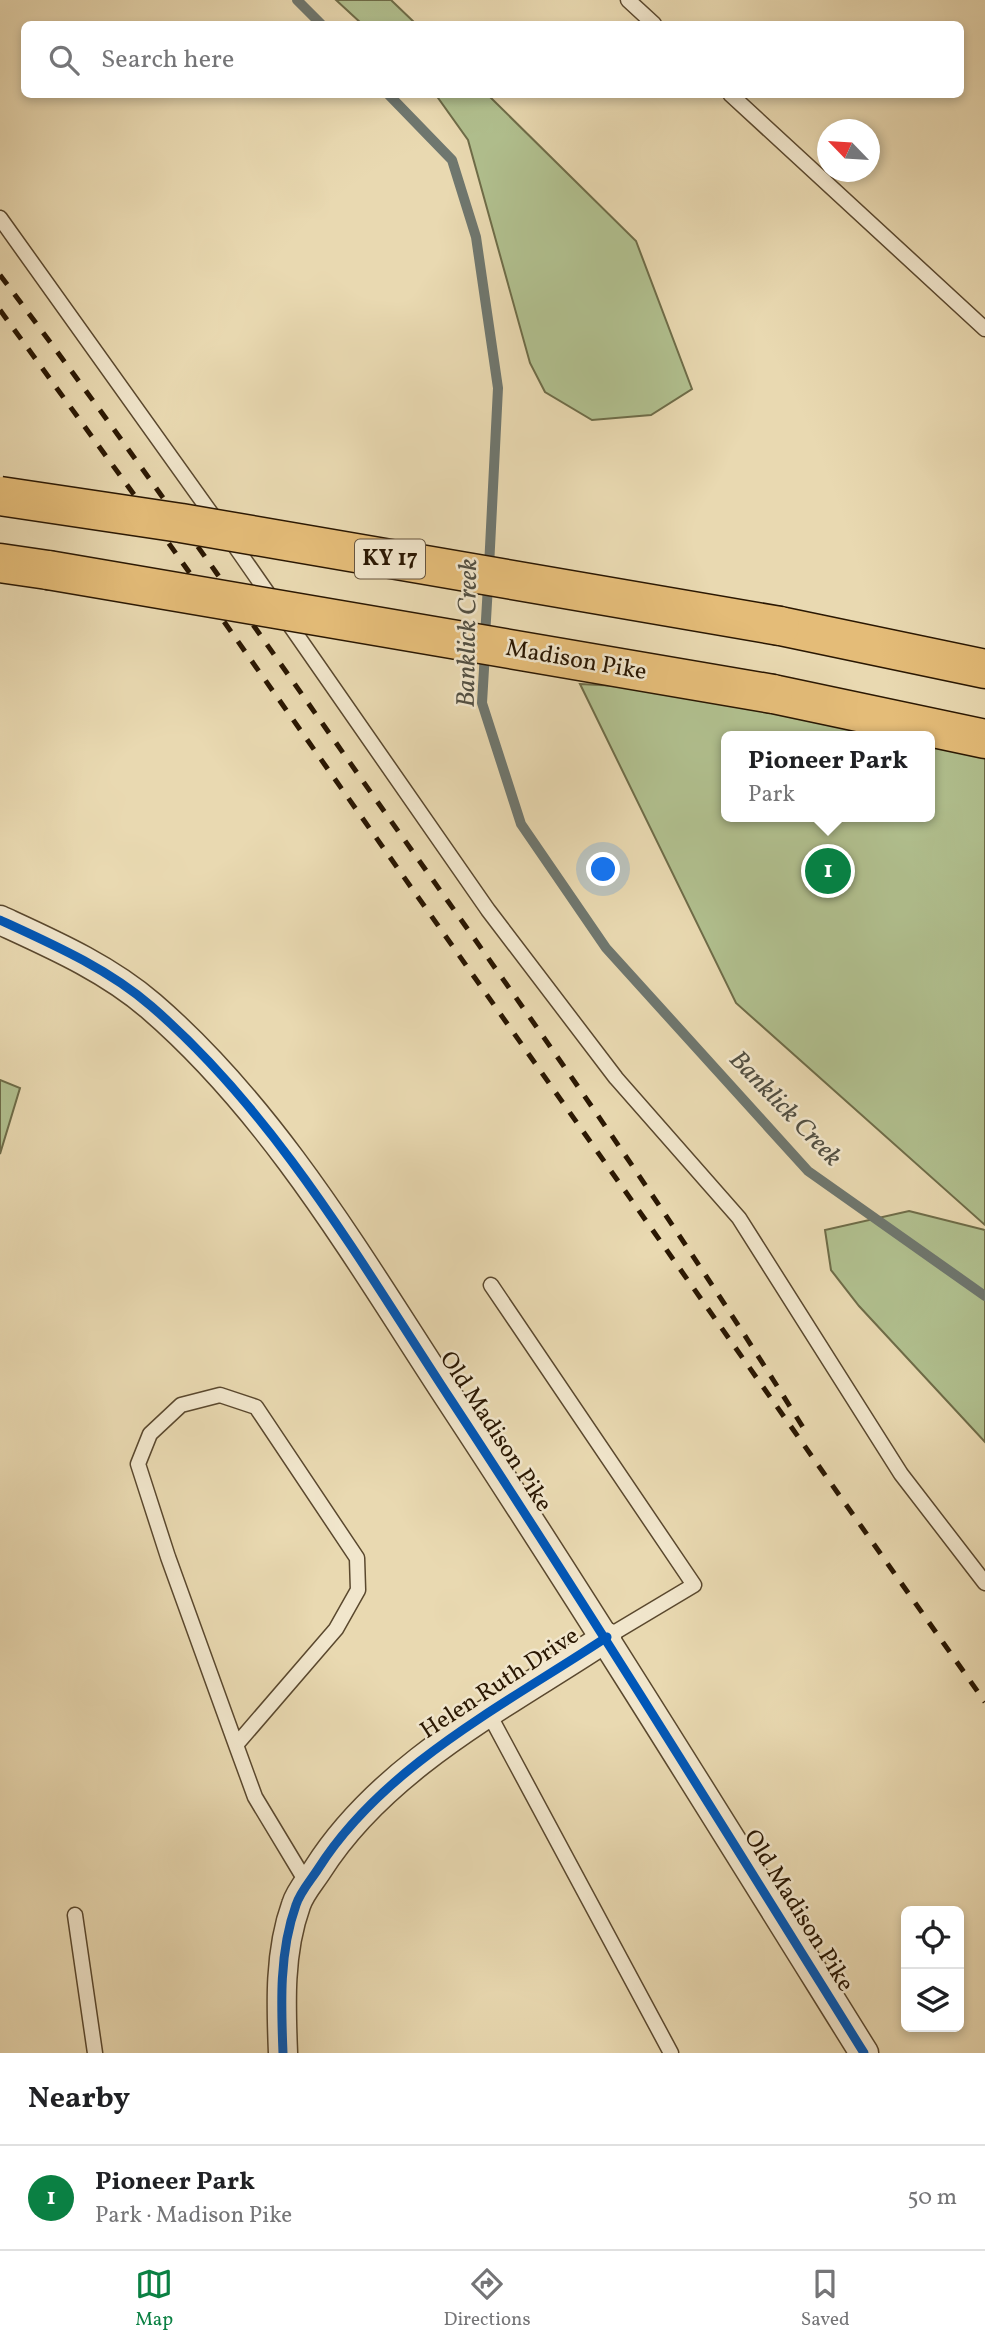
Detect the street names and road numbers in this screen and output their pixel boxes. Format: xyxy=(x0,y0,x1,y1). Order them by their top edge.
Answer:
road number: KY 17 xyxy=(355,540,425,579)
street label: Madison Pike xyxy=(503,632,649,690)
street label: Old Madison Pike xyxy=(430,1345,560,1519)
street label: Helen Ruth Drive xyxy=(414,1620,586,1748)
street label: Old Madison Pike xyxy=(734,1823,862,1999)

